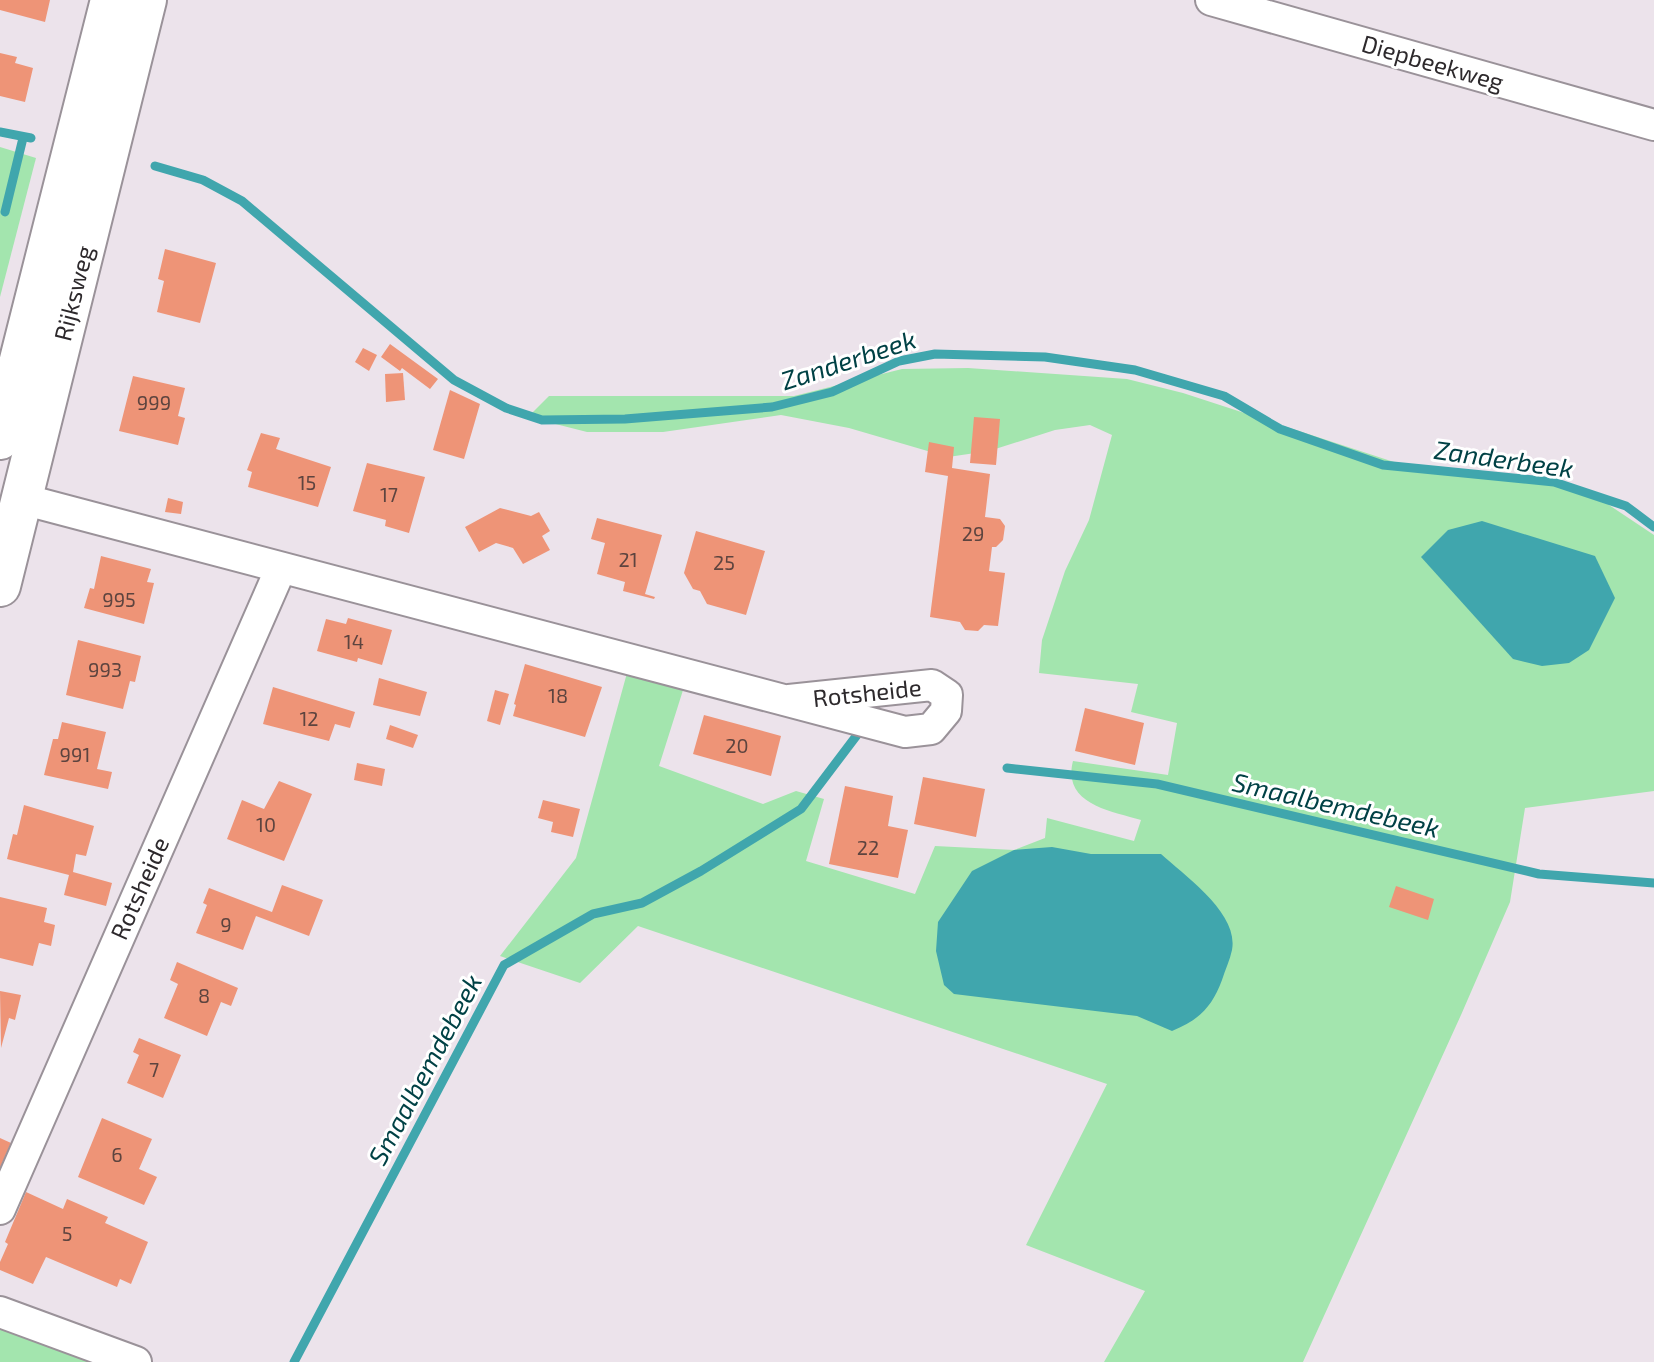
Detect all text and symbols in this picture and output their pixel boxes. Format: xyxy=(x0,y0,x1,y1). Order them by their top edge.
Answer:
street label: Diepbeekweg xyxy=(1359,28,1507,96)
street label: Rijksweg xyxy=(47,242,99,344)
water label: Zanderbeek xyxy=(777,323,919,395)
house number: 999 xyxy=(137,390,171,414)
water label: Zanderbeek xyxy=(1433,433,1575,483)
house number: 15 xyxy=(298,470,316,494)
house number: 17 xyxy=(380,482,398,506)
house number: 29 xyxy=(962,521,984,545)
house number: 21 xyxy=(618,547,638,571)
house number: 25 xyxy=(713,550,735,574)
house number: 995 xyxy=(102,587,136,611)
house number: 14 xyxy=(344,629,364,653)
house number: 993 xyxy=(88,657,122,681)
street label: Rotsheide xyxy=(811,672,923,712)
house number: 18 xyxy=(548,683,568,707)
house number: 12 xyxy=(299,706,319,730)
house number: 20 xyxy=(725,733,749,757)
house number: 991 xyxy=(60,742,90,766)
water label: Smaalbemdebeek xyxy=(1230,765,1442,843)
house number: 10 xyxy=(256,812,276,836)
street label: Rotsheide xyxy=(104,832,174,944)
house number: 22 xyxy=(857,835,879,859)
house number: 9 xyxy=(220,912,232,936)
water label: Smaalbemdebeek xyxy=(361,968,487,1170)
house number: 8 xyxy=(198,983,210,1007)
house number: 7 xyxy=(149,1057,159,1081)
house number: 6 xyxy=(111,1142,123,1166)
house number: 5 xyxy=(62,1221,72,1245)

